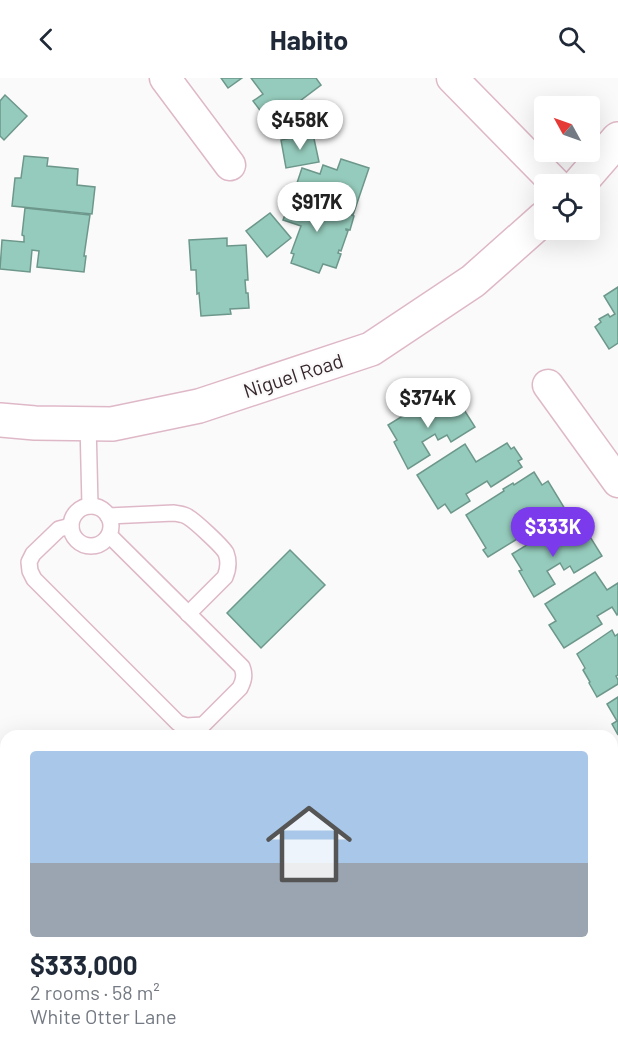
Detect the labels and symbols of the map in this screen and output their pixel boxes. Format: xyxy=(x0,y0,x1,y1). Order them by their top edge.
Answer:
north arrow xyxy=(534,96,600,162)
pin: $458K xyxy=(258,100,342,151)
pin: $917K xyxy=(275,182,359,233)
street label: Niguel Road xyxy=(240,348,346,402)
pin: $374K xyxy=(386,378,470,429)
pin: $333K xyxy=(511,507,595,558)

